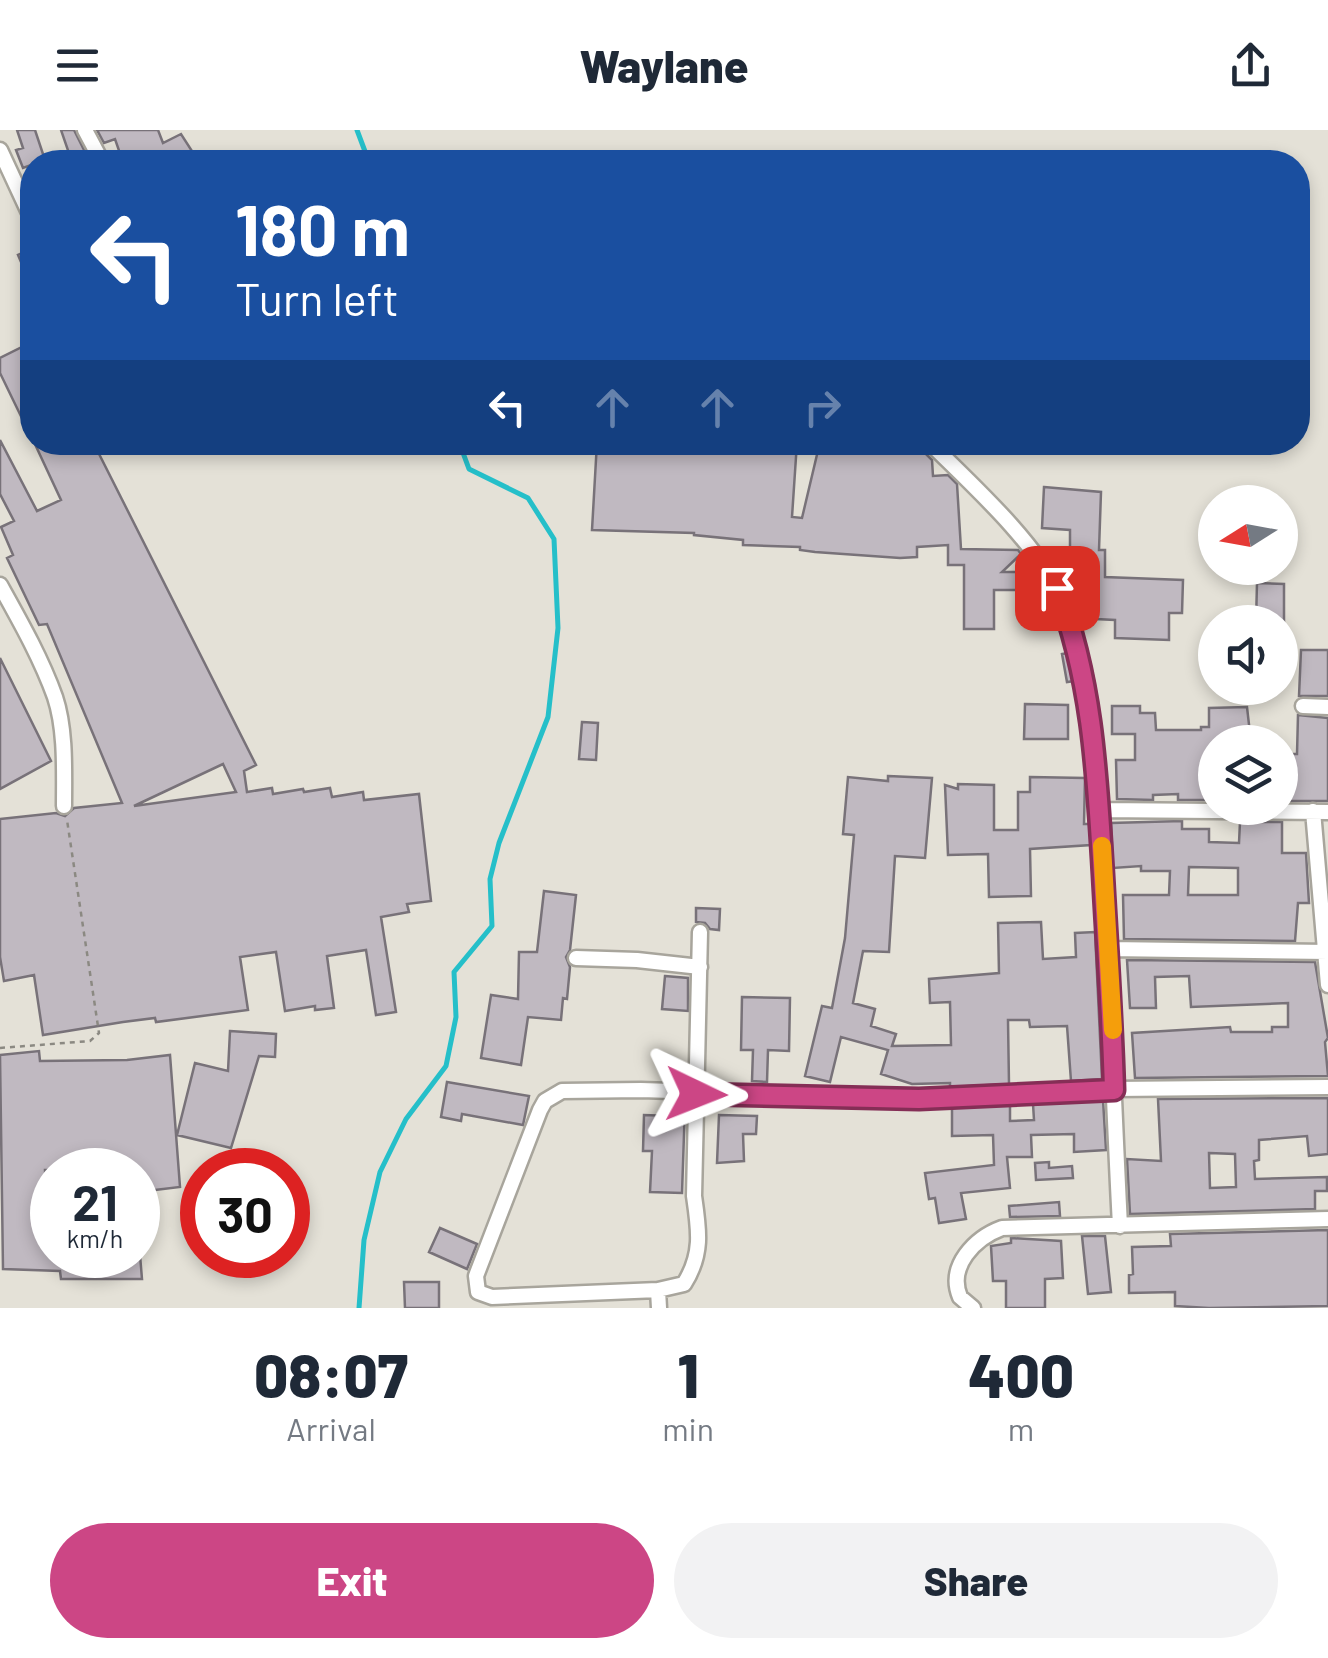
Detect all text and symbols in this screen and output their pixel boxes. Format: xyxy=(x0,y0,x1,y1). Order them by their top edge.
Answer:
icon: menu xyxy=(50,38,105,93)
text: Waylane xyxy=(579,38,749,92)
icon: share xyxy=(1223,38,1278,93)
text: 180 m xyxy=(235,186,410,270)
icon: left xyxy=(70,190,200,320)
text: Turn left xyxy=(235,271,399,325)
icon: left xyxy=(480,380,535,435)
icon: ahead xyxy=(585,380,640,435)
icon: ahead xyxy=(690,380,745,435)
icon: right xyxy=(795,380,850,435)
north arrow xyxy=(1198,485,1298,585)
map controls xyxy=(1198,485,1298,825)
pin xyxy=(1015,546,1100,631)
icon: arrive xyxy=(1030,561,1085,616)
button: sound xyxy=(1198,605,1298,705)
button: layers xyxy=(1198,725,1298,825)
position arrow xyxy=(644,1042,748,1146)
speed limit sign: 30 xyxy=(180,1148,310,1278)
text: 21 xyxy=(72,1171,118,1231)
text: km/h xyxy=(67,1223,123,1253)
text: 08:07 xyxy=(254,1338,408,1410)
text: 1 xyxy=(677,1338,699,1410)
text: 400 xyxy=(968,1338,1074,1410)
text: Arrival xyxy=(286,1409,376,1447)
text: min xyxy=(662,1409,714,1447)
text: m xyxy=(1008,1409,1034,1447)
button: Exit xyxy=(50,1523,654,1638)
button: Share xyxy=(674,1523,1278,1638)

